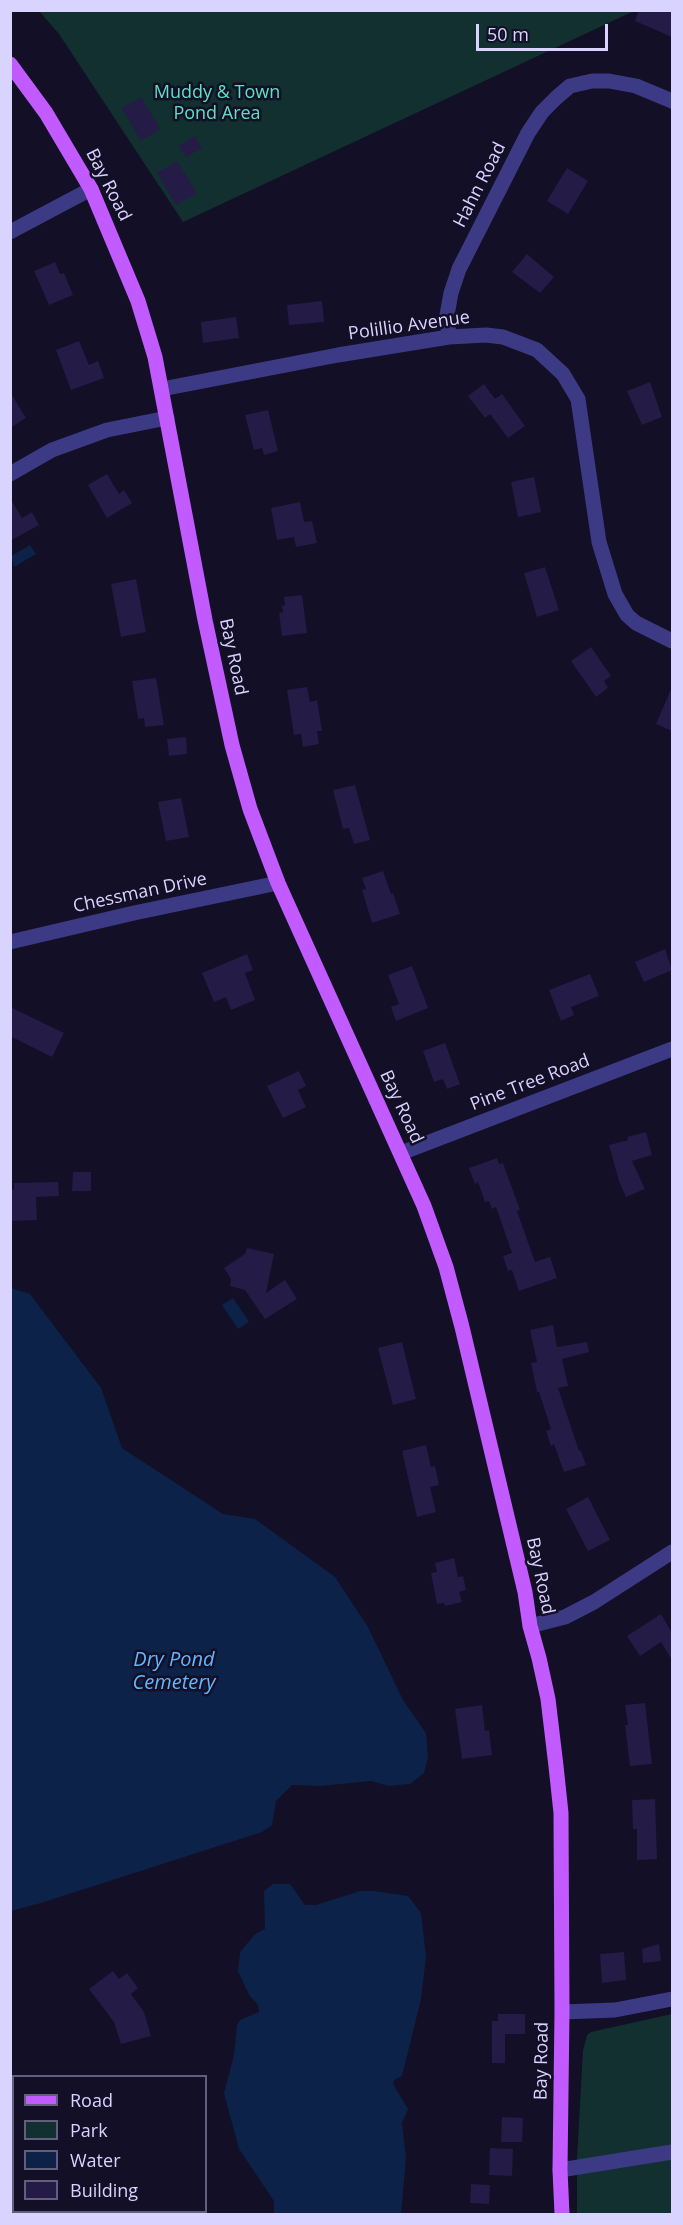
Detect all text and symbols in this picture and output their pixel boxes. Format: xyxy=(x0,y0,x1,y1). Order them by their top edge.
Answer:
scale bar xyxy=(479,12,611,50)
text: 50 m xyxy=(487,22,529,46)
park label: Muddy & Town Pond Area xyxy=(154,82,280,124)
street label: Hahn Road xyxy=(449,139,511,231)
street label: Bay Road xyxy=(81,145,135,225)
street label: Polillio Avenue xyxy=(347,307,471,345)
street label: Bay Road xyxy=(214,616,252,698)
street label: Chessman Drive xyxy=(71,868,209,918)
street label: Pine Tree Road xyxy=(467,1050,593,1116)
street label: Bay Road xyxy=(375,1067,427,1147)
street label: Bay Road xyxy=(521,1535,559,1617)
water label: Dry Pond Cemetery xyxy=(133,1648,215,1695)
street label: Bay Road xyxy=(531,2022,553,2100)
legend xyxy=(12,2075,207,2213)
text: Road xyxy=(70,2088,113,2112)
text: Park xyxy=(70,2118,108,2142)
text: Water xyxy=(70,2148,121,2172)
text: Building xyxy=(70,2178,138,2202)

